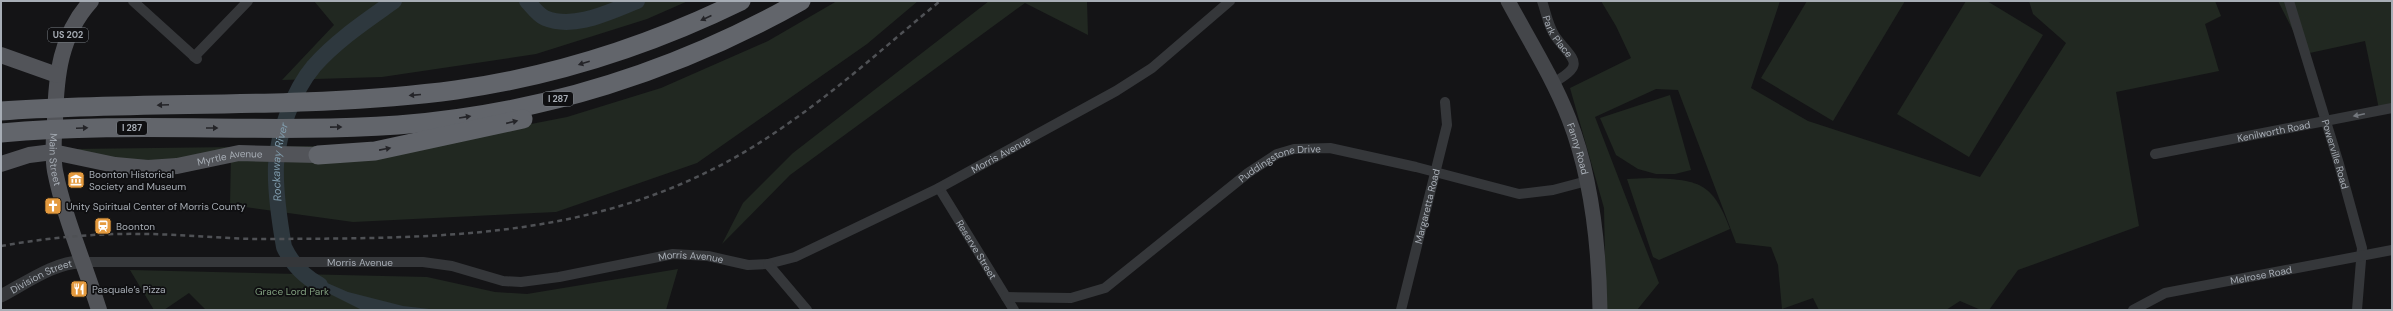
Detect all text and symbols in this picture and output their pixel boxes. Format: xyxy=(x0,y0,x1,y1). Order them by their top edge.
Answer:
street label: Park Place xyxy=(1540,14,1576,60)
one-way arrow xyxy=(700,15,712,21)
road number: US 202 xyxy=(48,28,88,42)
one-way arrow xyxy=(578,60,590,66)
one-way arrow xyxy=(409,91,421,98)
road number: I 287 xyxy=(543,92,573,106)
one-way arrow xyxy=(156,102,169,108)
one-way arrow xyxy=(2353,112,2365,118)
one-way arrow xyxy=(459,114,472,120)
street label: Kenilworth Road xyxy=(2236,118,2312,145)
street label: Powerville Road xyxy=(2319,118,2352,190)
one-way arrow xyxy=(506,119,518,125)
water label: Rockaway River xyxy=(269,120,291,202)
road number: I 287 xyxy=(117,121,147,135)
street label: Fanny Road xyxy=(1564,121,1591,176)
one-way arrow xyxy=(330,124,343,130)
one-way arrow xyxy=(76,125,88,132)
one-way arrow xyxy=(206,125,219,131)
street label: Main Street xyxy=(46,133,64,187)
street label: Morris Avenue xyxy=(969,133,1033,176)
street label: Puddingstone Drive xyxy=(1236,142,1321,185)
one-way arrow xyxy=(379,145,391,151)
street label: Myrtle Avenue xyxy=(196,147,263,169)
street label: Margaretta Road xyxy=(1412,167,1443,245)
place label: Boonton Historical Society and Museum xyxy=(89,168,186,193)
museum icon: Boonton Historical Society and Museum xyxy=(66,170,86,190)
church icon: Unity Spiritual Center of Morris County xyxy=(43,196,63,216)
place label: Unity Spiritual Center of Morris County xyxy=(66,200,246,213)
station icon: Boonton xyxy=(93,216,113,236)
street label: Reserve Street xyxy=(953,217,1000,282)
place label: Boonton xyxy=(116,220,155,233)
street label: Morris Avenue xyxy=(657,248,725,266)
street label: Morris Avenue xyxy=(327,256,393,269)
street label: Division Street xyxy=(8,257,73,297)
street label: Melrose Road xyxy=(2229,263,2293,287)
restaurant icon: Pasquale’s Pizza xyxy=(69,279,89,299)
place label: Pasquale’s Pizza xyxy=(92,283,166,296)
park label: Grace Lord Park xyxy=(255,285,329,298)

